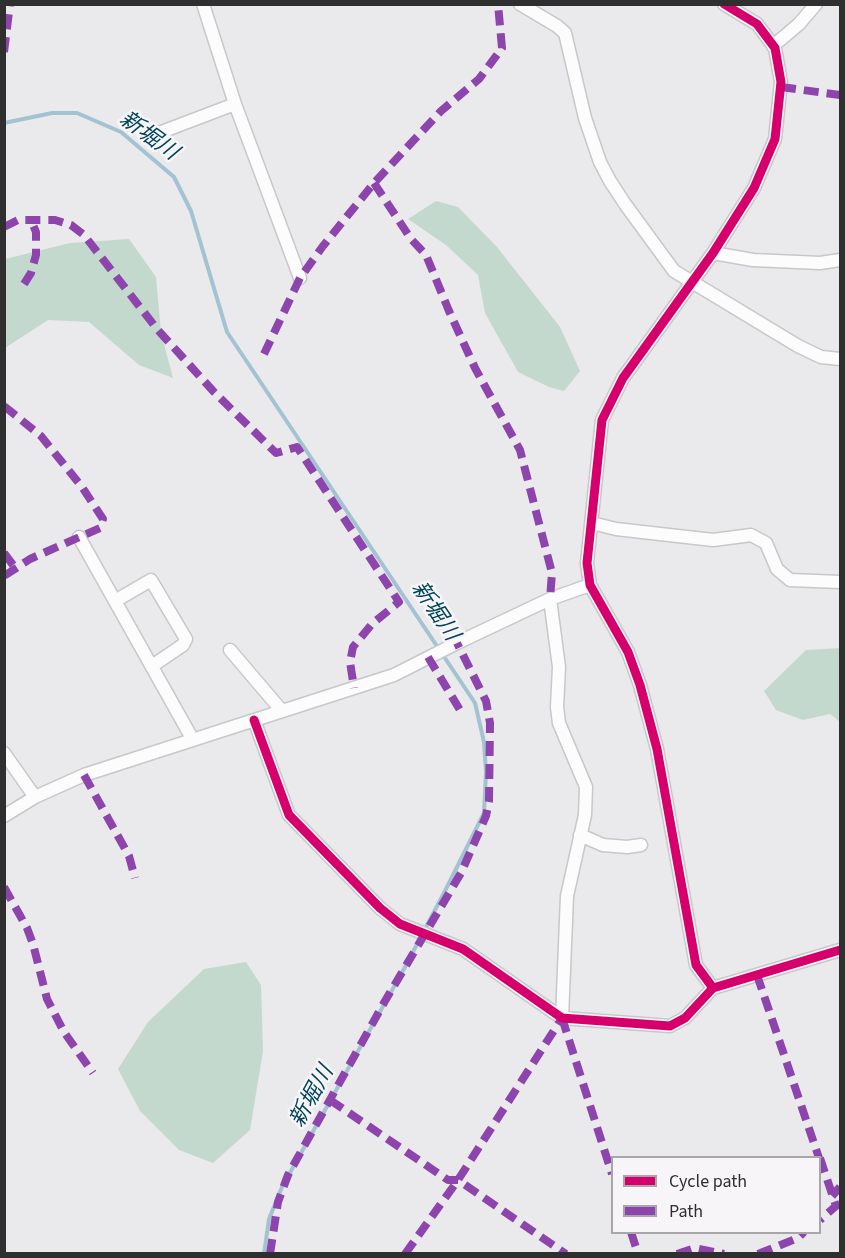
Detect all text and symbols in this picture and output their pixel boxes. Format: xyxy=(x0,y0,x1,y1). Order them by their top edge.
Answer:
water label: 新堀川 xyxy=(114,107,182,167)
water label: 新堀川 xyxy=(405,577,463,647)
water label: 新堀川 xyxy=(285,1062,341,1132)
legend xyxy=(611,1156,821,1234)
text: Cycle path xyxy=(669,1169,747,1194)
text: Path xyxy=(669,1199,703,1224)

